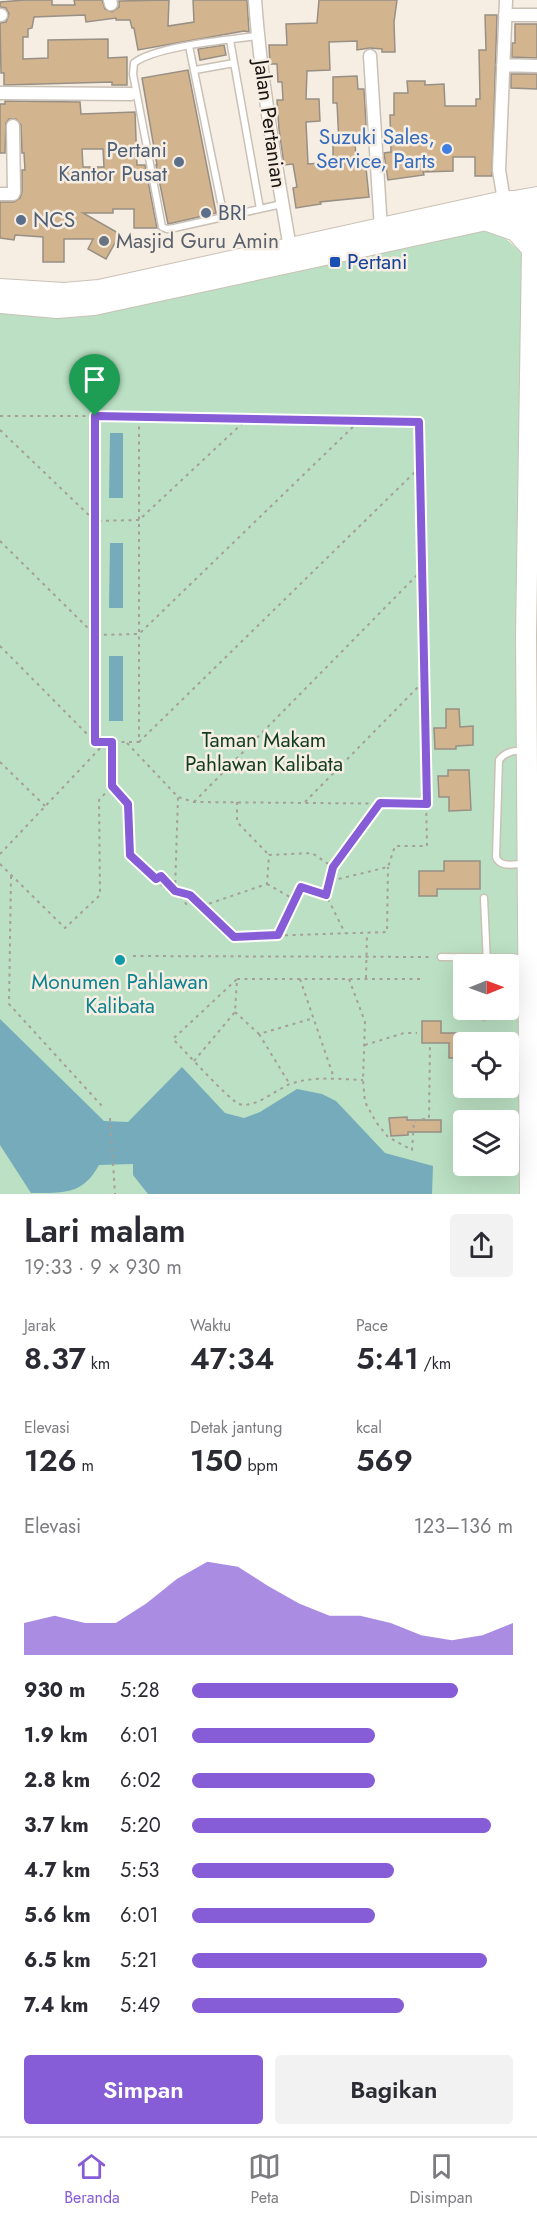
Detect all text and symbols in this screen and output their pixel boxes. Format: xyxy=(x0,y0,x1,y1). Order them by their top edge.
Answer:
street label: Jalan Pertanian xyxy=(246,55,294,190)
place label: Suzuki Sales, Service, Parts xyxy=(316,122,435,176)
place label: Pertani Kantor Pusat xyxy=(58,135,167,189)
marker: Suzuki Sales, Service, Parts xyxy=(440,142,454,156)
marker: Pertani Kantor Pusat xyxy=(172,155,186,169)
place label: BRI xyxy=(218,198,247,228)
place label: NCS xyxy=(33,205,75,235)
marker: BRI xyxy=(199,206,213,220)
marker: NCS xyxy=(14,213,28,227)
place label: Masjid Guru Amin xyxy=(116,226,279,256)
marker: Masjid Guru Amin xyxy=(97,234,111,248)
place label: Pertani xyxy=(347,247,408,277)
marker: Pertani xyxy=(328,255,342,269)
pin xyxy=(69,354,120,416)
icon: arrive xyxy=(78,363,111,396)
park label: Taman Makam Pahlawan Kalibata xyxy=(185,725,343,779)
marker: Monumen Pahlawan Kalibata xyxy=(113,953,127,967)
north arrow xyxy=(453,954,519,1020)
map controls xyxy=(453,954,519,1176)
place label: Monumen Pahlawan Kalibata xyxy=(31,967,209,1021)
button: locate xyxy=(453,1032,519,1098)
button: layers xyxy=(453,1110,519,1176)
text: Lari malam xyxy=(24,1207,186,1254)
button: share xyxy=(450,1214,513,1277)
text: 19:33 · 9 × 930 m xyxy=(24,1253,182,1282)
text: Jarak xyxy=(24,1314,56,1337)
text: Waktu xyxy=(190,1314,231,1337)
text: Pace xyxy=(356,1314,388,1337)
text: 8.37 xyxy=(24,1337,86,1380)
text: 47:34 xyxy=(190,1337,274,1380)
text: 5:41 xyxy=(356,1337,419,1380)
text: km xyxy=(86,1352,110,1375)
text: /km xyxy=(419,1352,451,1375)
text: Elevasi xyxy=(24,1416,70,1439)
text: Detak jantung xyxy=(190,1416,282,1439)
text: kcal xyxy=(356,1416,382,1439)
text: 126 xyxy=(24,1439,77,1482)
text: 150 xyxy=(190,1439,243,1482)
text: 569 xyxy=(356,1439,413,1482)
text: m xyxy=(77,1454,94,1477)
text: bpm xyxy=(243,1454,278,1477)
text: Elevasi xyxy=(24,1512,81,1541)
text: 123–136 m xyxy=(414,1512,513,1541)
text: 930 m xyxy=(24,1676,85,1705)
text: 5:28 xyxy=(120,1676,160,1705)
text: 1.9 km xyxy=(24,1721,88,1750)
text: 6:01 xyxy=(120,1721,159,1750)
text: 2.8 km xyxy=(24,1766,90,1795)
text: 6:02 xyxy=(120,1766,161,1795)
text: 3.7 km xyxy=(24,1811,89,1840)
text: 5:20 xyxy=(120,1811,161,1840)
text: 4.7 km xyxy=(24,1856,90,1885)
text: 5:53 xyxy=(120,1856,159,1885)
text: 5.6 km xyxy=(24,1901,91,1930)
text: 6:01 xyxy=(120,1901,159,1930)
text: 6.5 km xyxy=(24,1946,91,1975)
text: 5:21 xyxy=(120,1946,158,1975)
text: 7.4 km xyxy=(24,1991,88,2020)
text: 5:49 xyxy=(120,1991,160,2020)
button: Simpan xyxy=(24,2055,263,2124)
button: Bagikan xyxy=(275,2055,513,2124)
tab: Beranda xyxy=(64,2150,120,2209)
tab: Peta xyxy=(248,2150,281,2209)
tab: Disimpan xyxy=(409,2150,473,2209)

